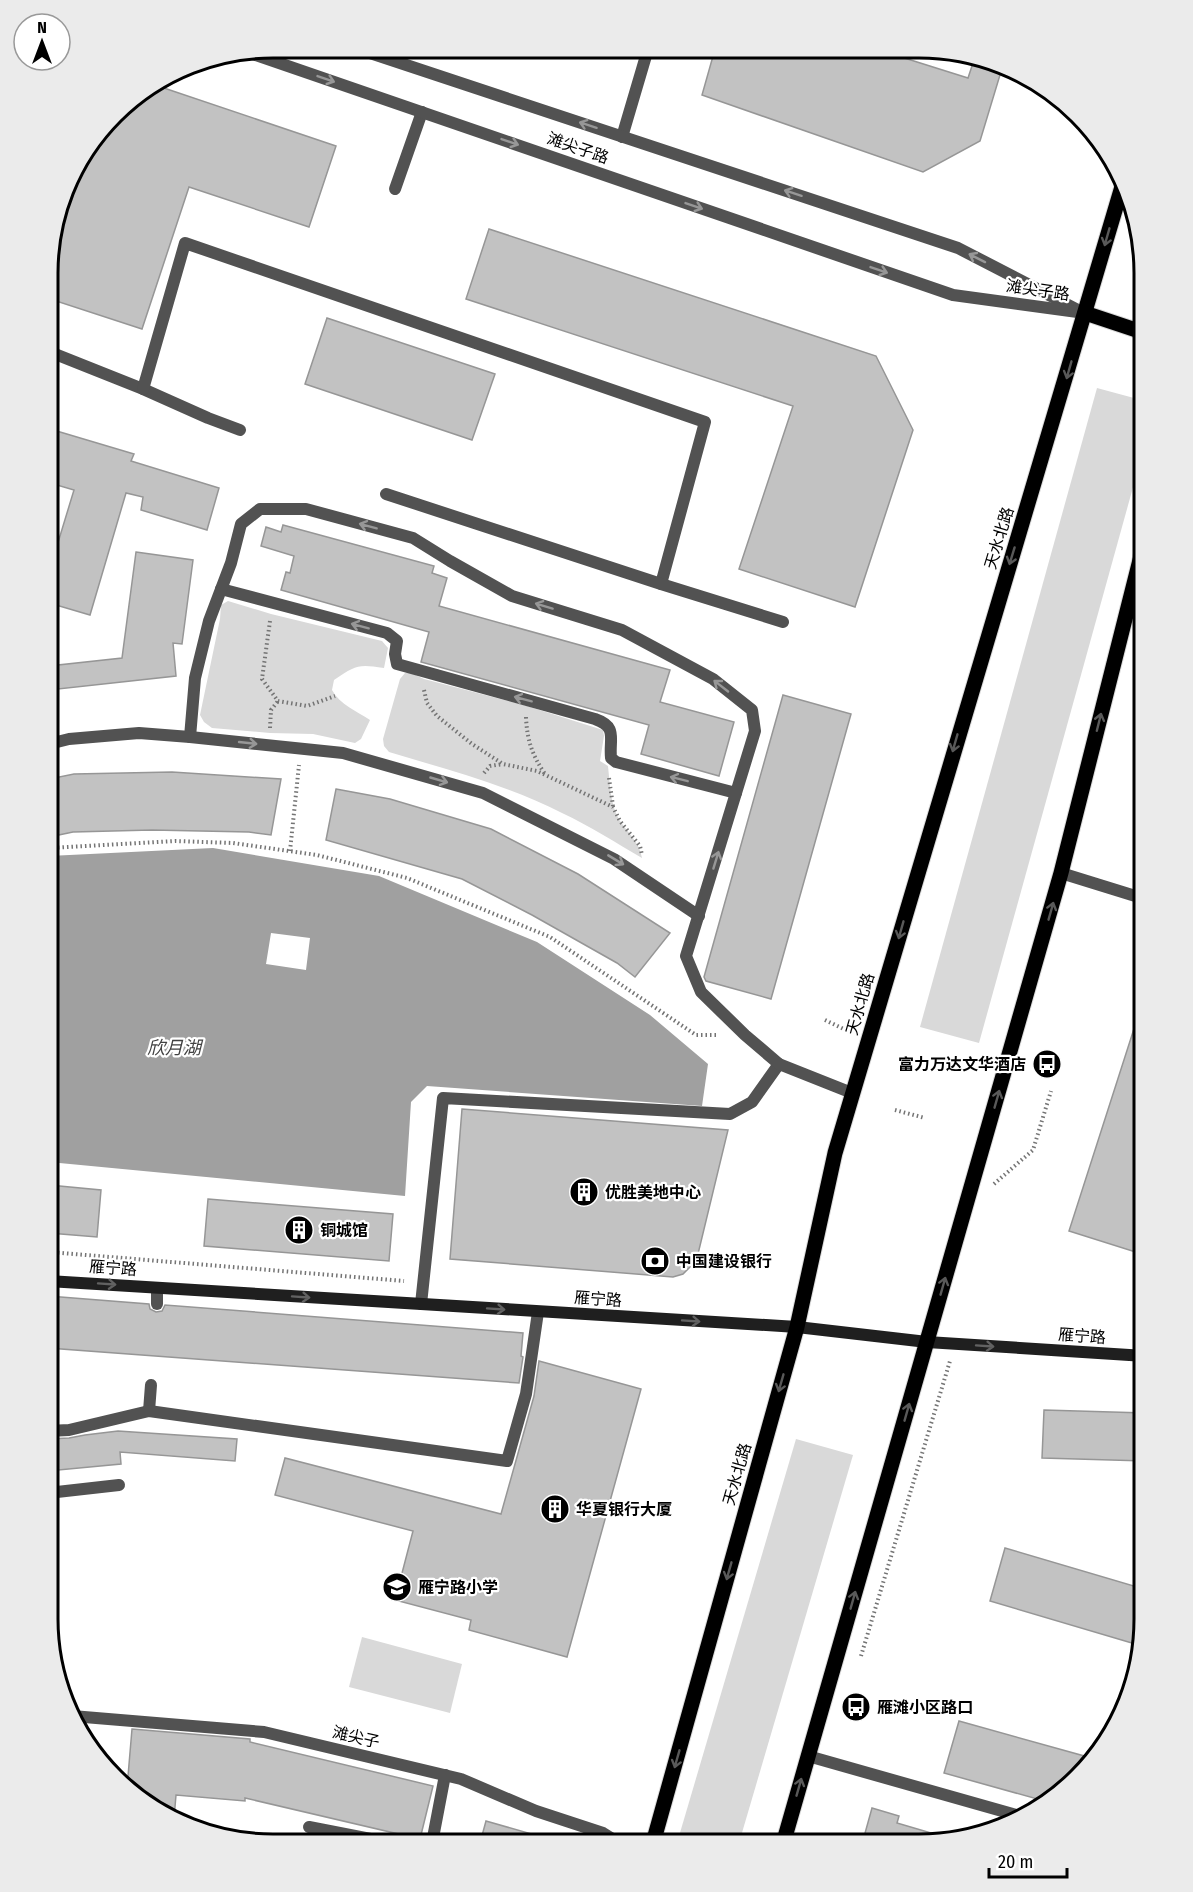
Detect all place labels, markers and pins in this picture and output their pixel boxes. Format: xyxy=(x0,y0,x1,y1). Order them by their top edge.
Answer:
bus stop icon: 富力万达文华酒店 xyxy=(1031,1048,1063,1080)
place label: 富力万达文华酒店 xyxy=(898,1055,1026,1074)
building icon: 优胜美地中心 xyxy=(568,1176,600,1208)
place label: 优胜美地中心 xyxy=(605,1183,701,1202)
building icon: 铜城馆 xyxy=(283,1214,315,1246)
place label: 铜城馆 xyxy=(320,1221,368,1240)
bank icon: 中国建设银行 xyxy=(639,1245,671,1277)
place label: 中国建设银行 xyxy=(676,1252,772,1271)
building icon: 华夏银行大厦 xyxy=(539,1493,571,1525)
place label: 华夏银行大厦 xyxy=(576,1500,672,1519)
school or university icon: 雁宁路小学 xyxy=(381,1571,413,1603)
place label: 雁宁路小学 xyxy=(418,1578,498,1597)
bus stop icon: 雁滩小区路口 xyxy=(840,1691,872,1723)
place label: 雁滩小区路口 xyxy=(877,1698,973,1717)

